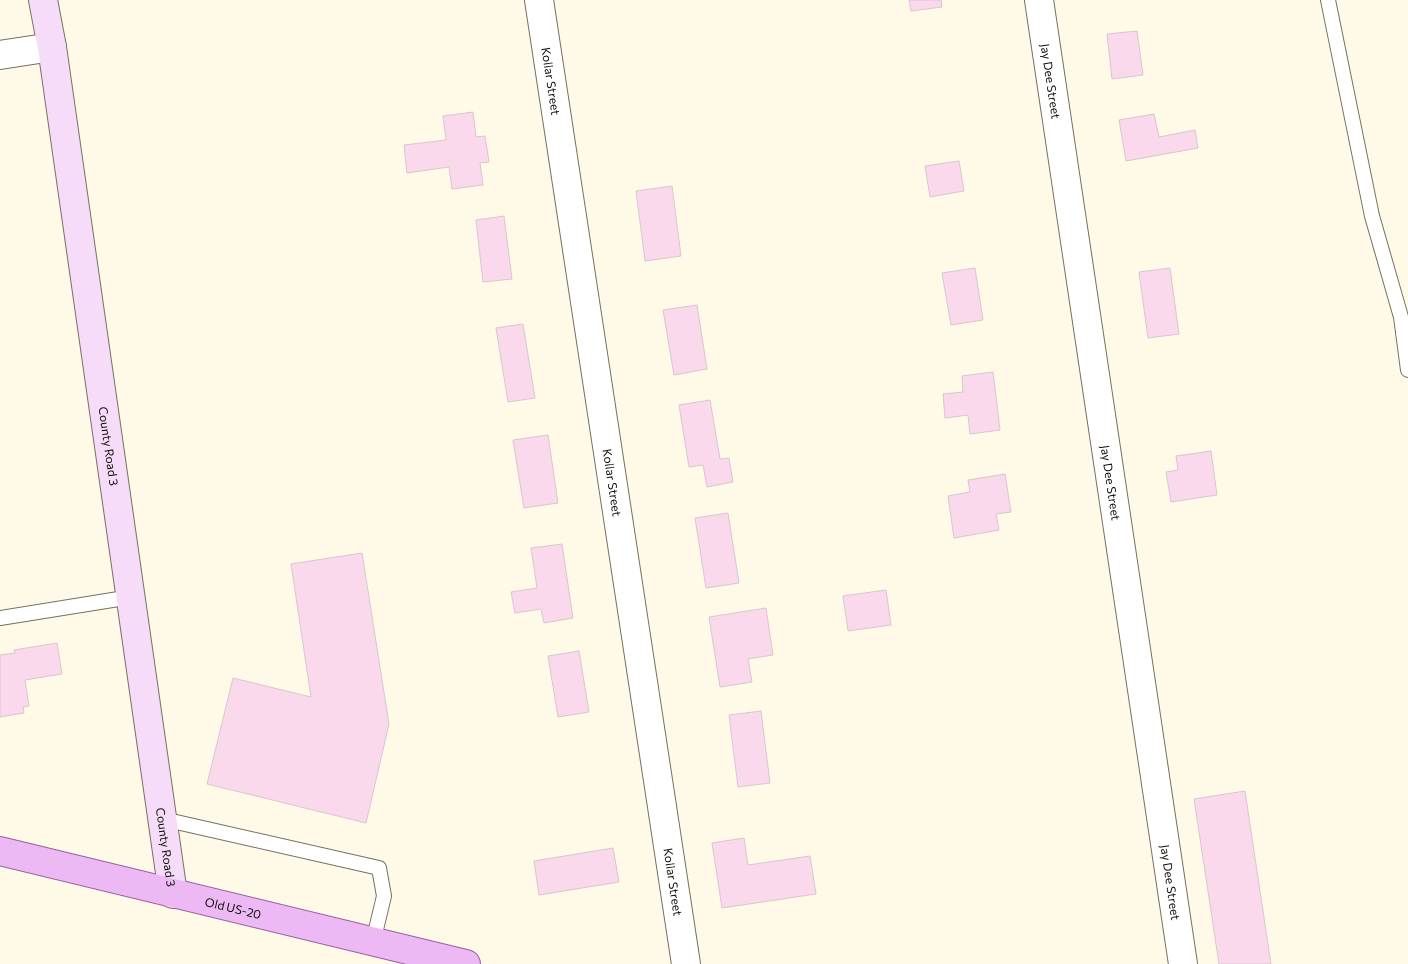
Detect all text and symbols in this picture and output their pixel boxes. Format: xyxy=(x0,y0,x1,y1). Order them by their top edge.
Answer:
street label: Jay Dee Street xyxy=(1038,42,1064,120)
street label: Kollar Street xyxy=(539,46,563,116)
street label: County Road 3 xyxy=(96,406,122,487)
street label: Jay Dee Street xyxy=(1098,444,1124,521)
street label: Kollar Street xyxy=(600,448,625,517)
street label: County Road 3 xyxy=(154,807,179,888)
street label: Jay Dee Street xyxy=(1157,844,1183,921)
street label: Kollar Street xyxy=(661,847,686,917)
street label: Old US-20 xyxy=(204,894,263,921)

